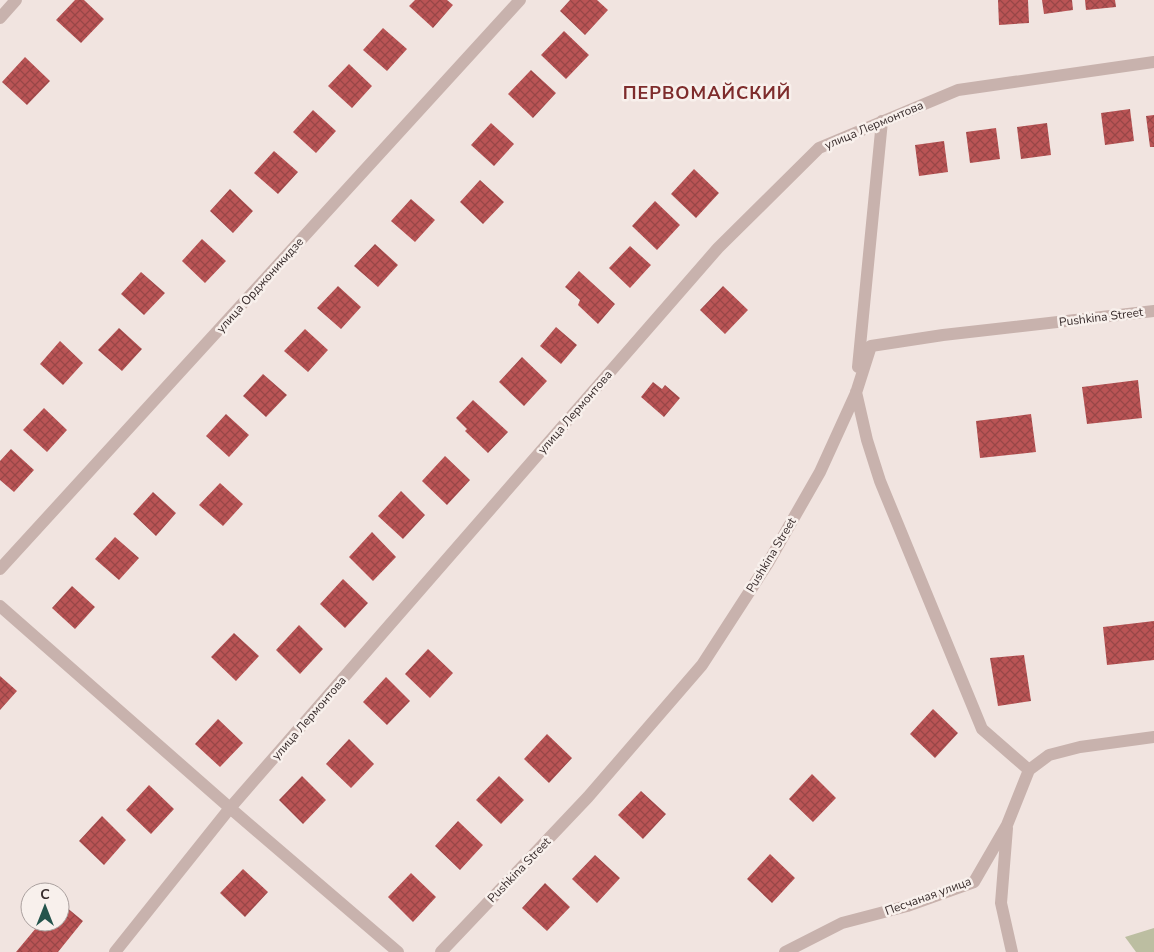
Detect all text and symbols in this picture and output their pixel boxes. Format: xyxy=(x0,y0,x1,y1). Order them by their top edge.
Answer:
district label: ПЕРВОМАЙСКИЙ xyxy=(623,81,791,105)
street label: улица Лермонтова xyxy=(822,97,926,153)
street label: улица Орджоникидзе xyxy=(213,234,307,336)
street label: Pushkina Street xyxy=(1058,304,1145,330)
street label: улица Лермонтова xyxy=(534,367,616,457)
street label: Pushkina Street xyxy=(742,514,800,595)
street label: улица Лермонтова xyxy=(268,673,350,763)
street label: Pushkina Street xyxy=(484,833,555,906)
street label: Песчаная улица xyxy=(883,873,973,919)
north arrow xyxy=(20,882,70,932)
text: С xyxy=(40,885,50,904)

